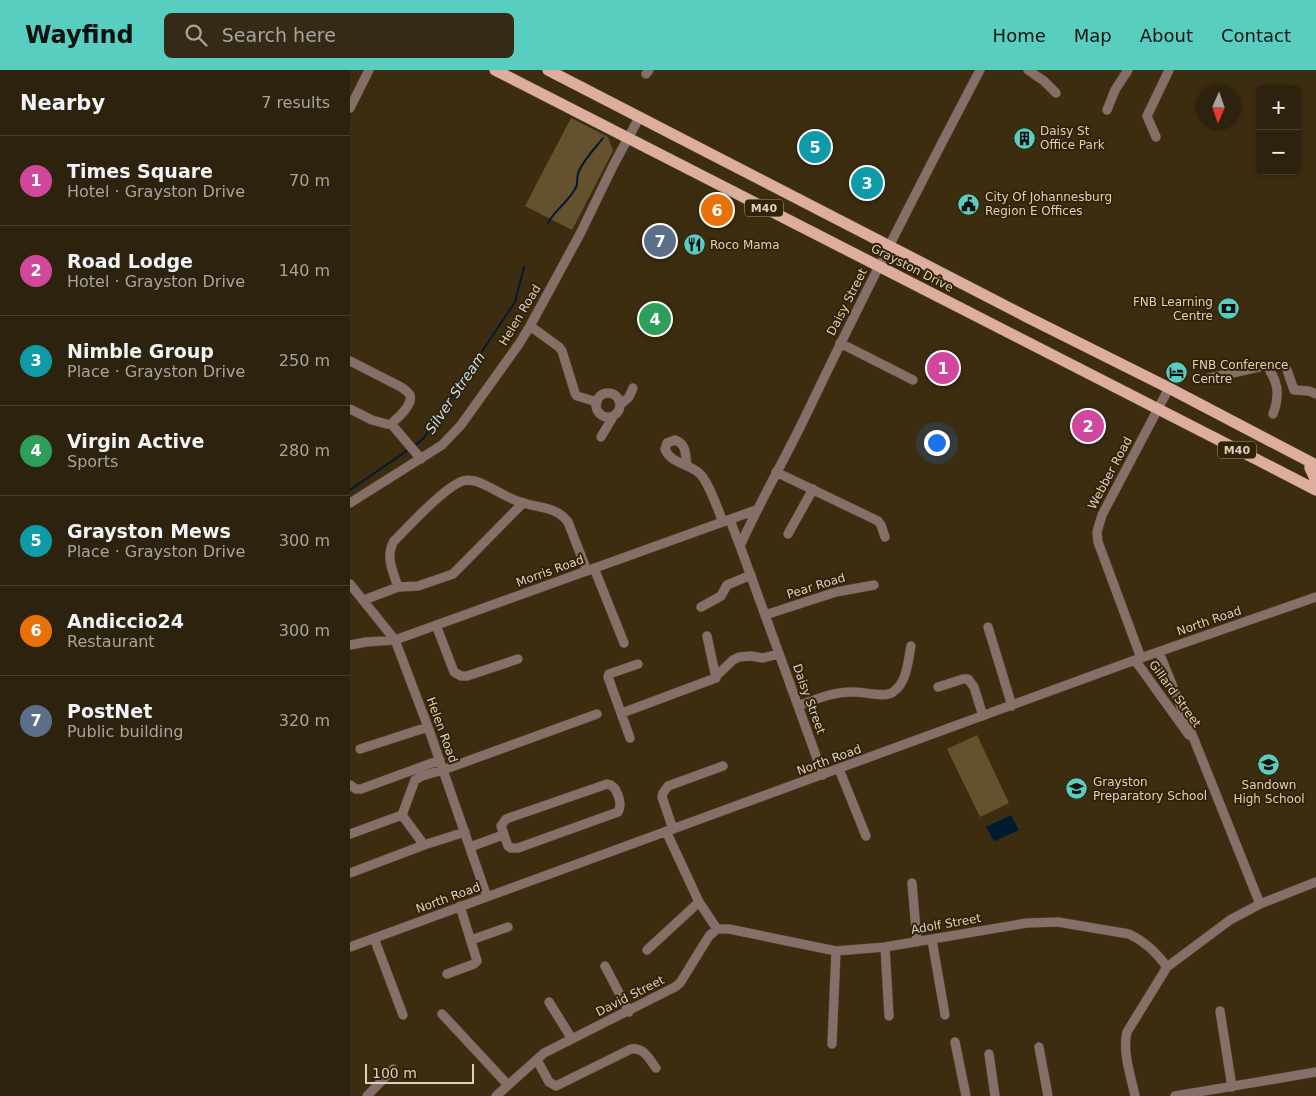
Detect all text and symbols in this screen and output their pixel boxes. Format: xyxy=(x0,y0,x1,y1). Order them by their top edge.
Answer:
search box xyxy=(164,13,514,58)
text: Wayfind xyxy=(25,21,134,49)
icon: search xyxy=(182,21,210,49)
text: Search here xyxy=(222,24,336,46)
text: Home xyxy=(993,25,1046,46)
text: Map xyxy=(1074,25,1112,46)
text: About xyxy=(1140,25,1193,46)
text: Contact xyxy=(1221,25,1291,46)
north arrow xyxy=(1196,85,1241,130)
map controls xyxy=(1256,85,1301,175)
button: + xyxy=(1256,85,1301,130)
text: Nearby xyxy=(20,91,105,115)
text: 7 results xyxy=(261,93,330,112)
place label: Daisy St Office Park xyxy=(1040,124,1105,152)
building icon: Daisy St Office Park xyxy=(1012,126,1036,150)
pin: 5 xyxy=(799,128,831,166)
button: − xyxy=(1256,130,1301,175)
text: Times Square xyxy=(67,160,213,182)
pin: 3 xyxy=(851,164,883,202)
text: 1 xyxy=(30,171,42,190)
text: 70 m xyxy=(289,171,330,190)
text: Hotel · Grayston Drive xyxy=(67,182,245,201)
place label: City Of Johannesburg Region E Offices xyxy=(985,190,1112,218)
pin: 6 xyxy=(701,191,733,229)
public building icon: City Of Johannesburg Region E Offices xyxy=(957,192,981,216)
road number: M40 xyxy=(745,200,783,216)
pin: 7 xyxy=(644,222,676,260)
restaurant icon: Roco Mama xyxy=(682,233,706,257)
place label: Roco Mama xyxy=(710,238,780,252)
street label: Grayston Drive xyxy=(869,241,955,295)
text: Road Lodge xyxy=(67,250,193,272)
text: 2 xyxy=(30,261,42,280)
text: 140 m xyxy=(279,261,330,280)
street label: Daisy Street xyxy=(824,266,870,338)
text: Hotel · Grayston Drive xyxy=(67,272,245,291)
street label: Helen Road xyxy=(496,282,544,348)
place label: FNB Learning Centre xyxy=(1133,295,1213,323)
bank icon: FNB Learning Centre xyxy=(1217,297,1241,321)
pin: 4 xyxy=(639,300,671,338)
text: Nimble Group xyxy=(67,340,214,362)
water label: Silver Stream xyxy=(422,349,488,437)
pin: 1 xyxy=(927,349,959,387)
text: 3 xyxy=(30,351,42,370)
text: 250 m xyxy=(279,351,330,370)
place label: FNB Conference Centre xyxy=(1192,358,1289,386)
hotel icon: FNB Conference Centre xyxy=(1164,360,1188,384)
text: Place · Grayston Drive xyxy=(67,362,245,381)
pin: 2 xyxy=(1072,407,1104,445)
text: Virgin Active xyxy=(67,430,204,452)
your location xyxy=(924,430,950,456)
street label: Webber Road xyxy=(1085,434,1135,512)
text: 4 xyxy=(30,441,42,460)
text: 280 m xyxy=(279,441,330,460)
road number: M40 xyxy=(1218,442,1256,458)
text: Sports xyxy=(67,452,118,471)
text: Grayston Mews xyxy=(67,520,231,542)
text: 5 xyxy=(30,531,42,550)
text: 300 m xyxy=(279,531,330,550)
text: Place · Grayston Drive xyxy=(67,542,245,561)
street label: Morris Road xyxy=(514,552,586,590)
street label: Pear Road xyxy=(785,570,847,602)
street label: North Road xyxy=(1175,603,1243,639)
text: Andiccio24 xyxy=(67,610,184,632)
text: 6 xyxy=(30,621,42,640)
text: 300 m xyxy=(279,621,330,640)
text: Restaurant xyxy=(67,632,155,651)
street label: Gillard Street xyxy=(1146,658,1204,730)
street label: Daisy Street xyxy=(790,662,828,736)
street label: Helen Road xyxy=(424,695,460,765)
text: PostNet xyxy=(67,700,152,722)
text: 7 xyxy=(30,711,42,730)
text: 320 m xyxy=(279,711,330,730)
text: Public building xyxy=(67,722,184,741)
street label: North Road xyxy=(795,742,863,778)
school or university icon: Sandown High School xyxy=(1257,752,1281,776)
place label: Grayston Preparatory School xyxy=(1093,775,1207,803)
school or university icon: Grayston Preparatory School xyxy=(1065,777,1089,801)
place label: Sandown High School xyxy=(1233,778,1305,806)
street label: North Road xyxy=(414,880,482,916)
street label: Adolf Street xyxy=(910,911,982,937)
street label: David Street xyxy=(593,973,667,1019)
scale bar xyxy=(365,1061,474,1084)
text: 100 m xyxy=(372,1065,417,1081)

